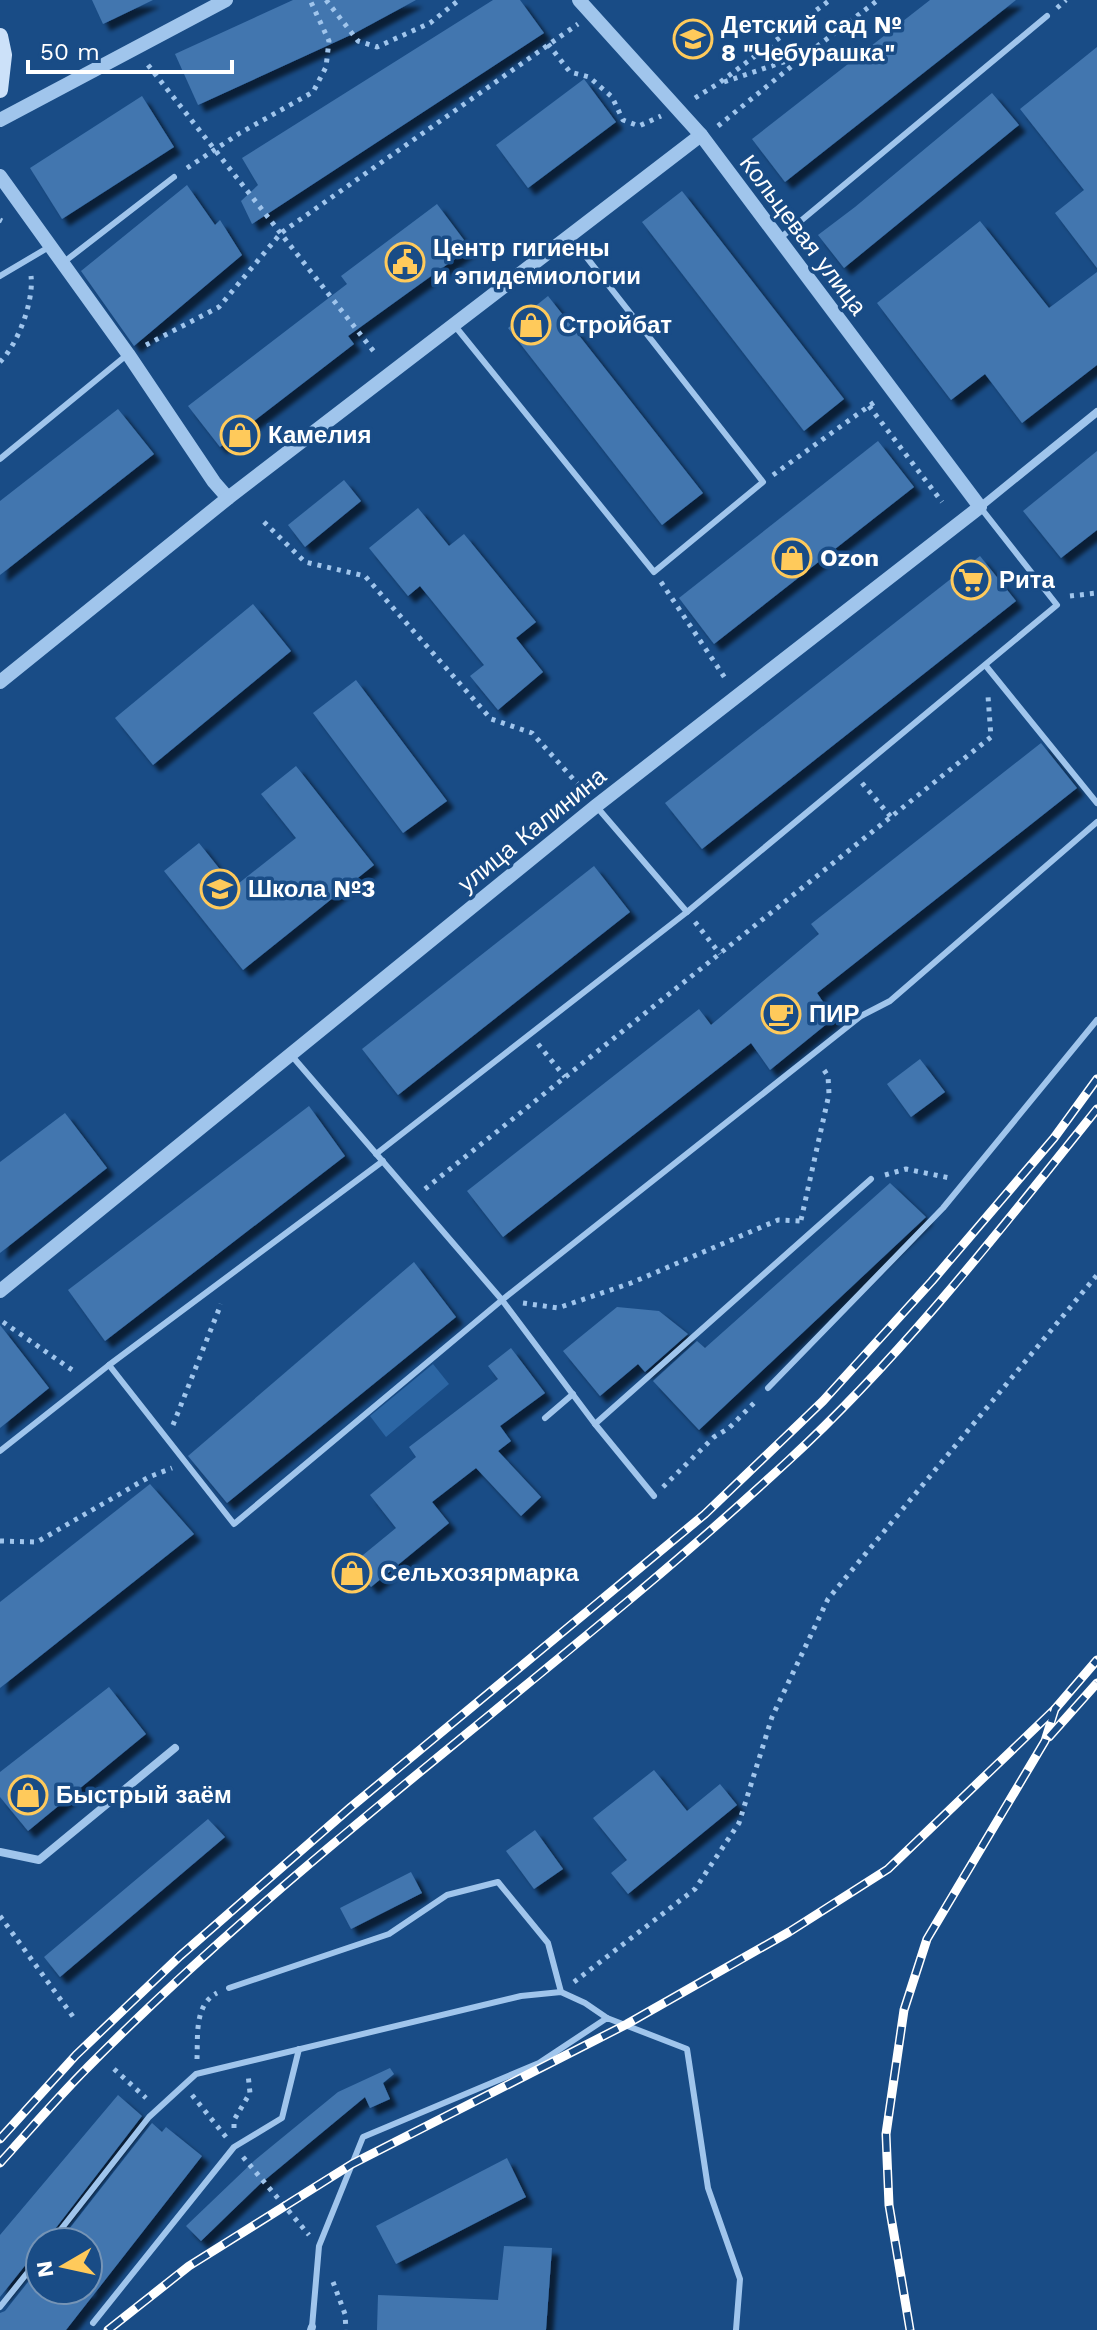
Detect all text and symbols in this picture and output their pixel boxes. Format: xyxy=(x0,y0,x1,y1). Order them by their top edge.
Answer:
place label: Детский сад № 8 "Чебурашка" xyxy=(721,11,902,67)
school or university icon: Детский сад № 8 "Чебурашка" xyxy=(672,18,714,60)
scale bar xyxy=(28,24,232,74)
text: 50 m xyxy=(40,38,100,66)
street label: Кольцевая улица xyxy=(734,149,873,321)
place label: Центр гигиены и эпидемиологии xyxy=(433,234,641,290)
public building icon: Центр гигиены и эпидемиологии xyxy=(384,241,426,283)
shop icon: Стройбат xyxy=(510,304,552,346)
place label: Стройбат xyxy=(559,311,672,339)
shop icon: Камелия xyxy=(219,414,261,456)
place label: Камелия xyxy=(268,421,371,449)
shop icon: Ozon xyxy=(771,537,813,579)
place label: Ozon xyxy=(820,544,879,572)
supermarket icon: Рита xyxy=(950,559,992,601)
place label: Рита xyxy=(999,566,1056,594)
street label: улица Калинина xyxy=(452,761,612,898)
school or university icon: Школа №3 xyxy=(199,868,241,910)
place label: Школа №3 xyxy=(248,875,376,903)
cafe icon: ПИР xyxy=(760,993,802,1035)
place label: ПИР xyxy=(809,1000,860,1028)
shop icon: Сельхозярмарка xyxy=(331,1552,373,1594)
place label: Сельхозярмарка xyxy=(380,1559,580,1587)
shop icon: Быстрый заём xyxy=(7,1774,49,1816)
place label: Быстрый заём xyxy=(56,1781,232,1809)
north arrow xyxy=(24,2226,104,2306)
text: N xyxy=(31,2259,58,2279)

